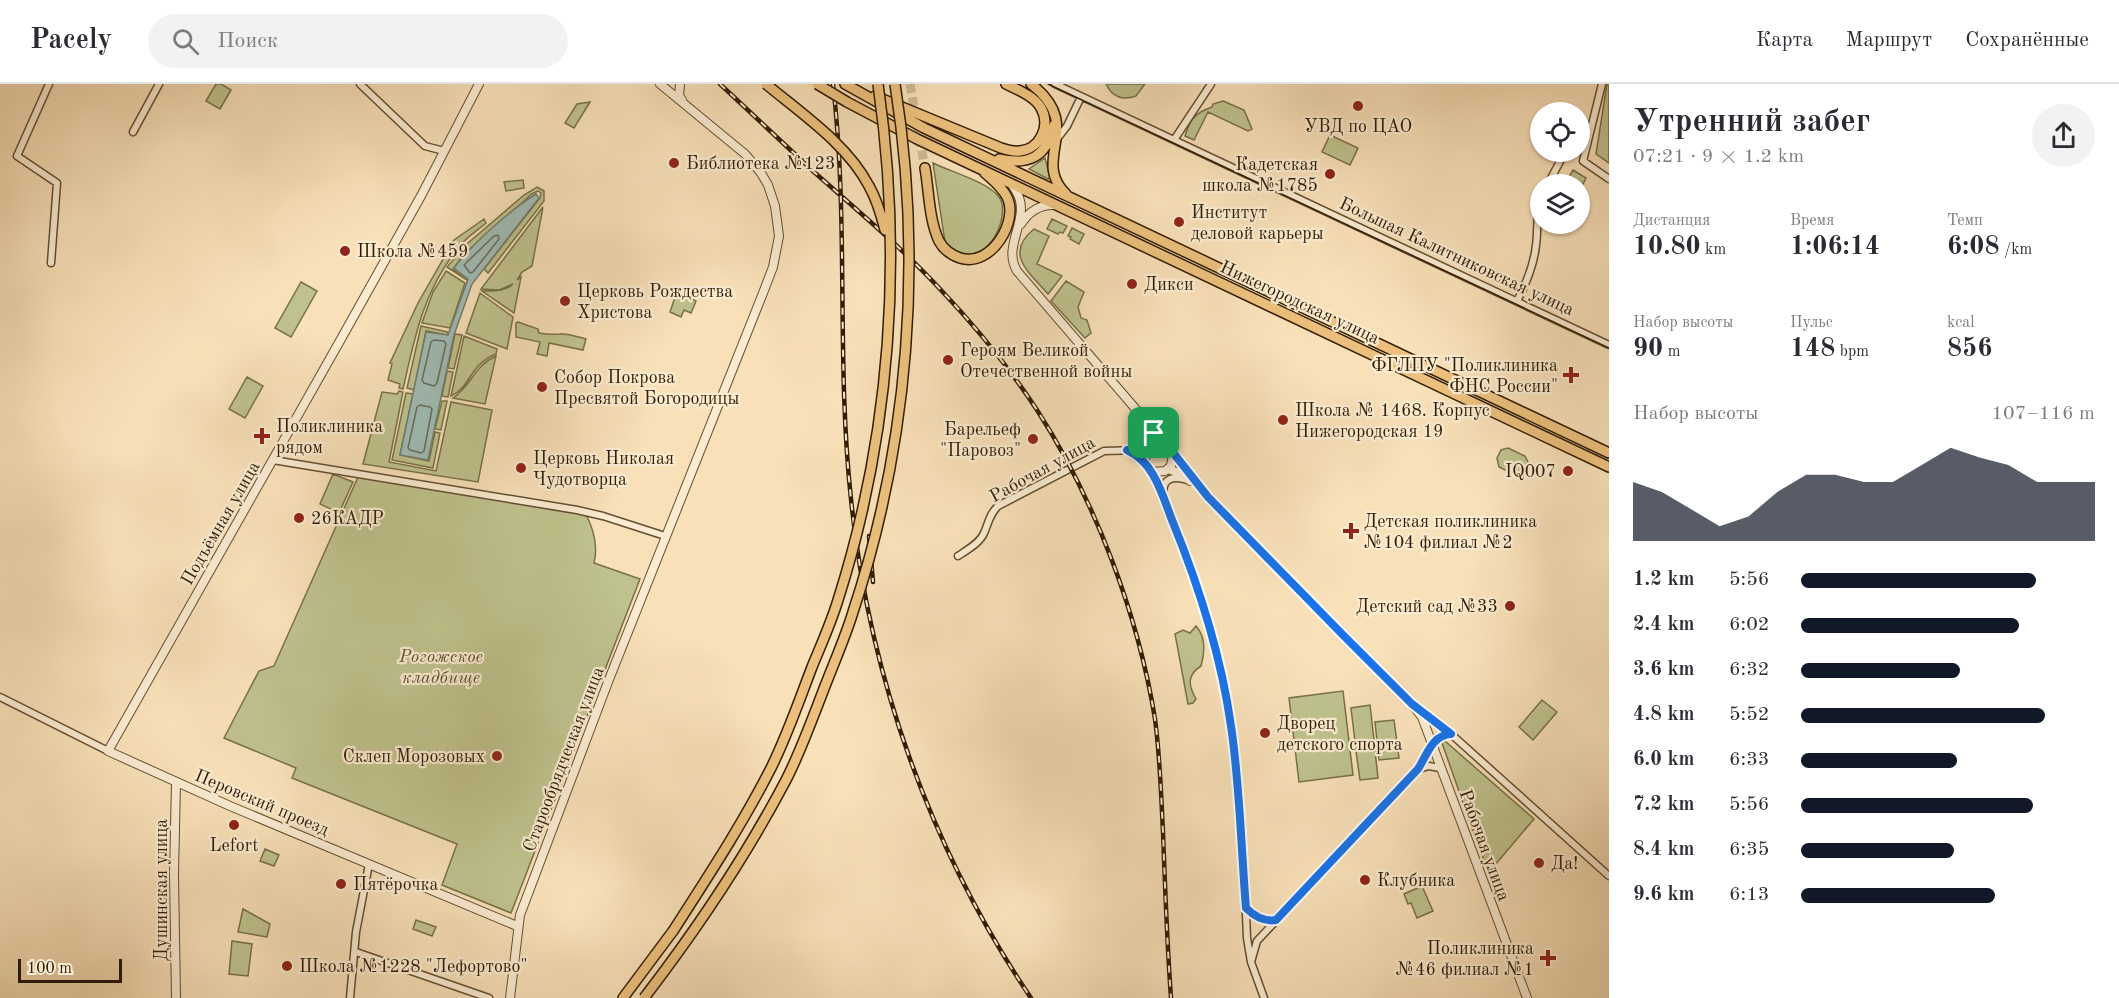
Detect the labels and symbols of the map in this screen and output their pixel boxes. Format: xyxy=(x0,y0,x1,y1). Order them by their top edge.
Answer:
marker: УВД по ЦАО xyxy=(1351,99,1365,113)
place label: УВД по ЦАО xyxy=(1304,118,1412,136)
place label: Библиотека №123 xyxy=(686,155,835,173)
marker: Библиотека №123 xyxy=(667,156,681,170)
place label: Кадетская школа №1785 xyxy=(1202,156,1318,195)
marker: Кадетская школа №1785 xyxy=(1323,167,1337,181)
street label: Большая Калитниковская улица xyxy=(1336,194,1577,319)
place label: Институт деловой карьеры xyxy=(1191,204,1324,243)
marker: Институт деловой карьеры xyxy=(1172,215,1186,229)
place label: Школа №459 xyxy=(357,243,468,261)
marker: Школа №459 xyxy=(338,244,352,258)
street label: Нижегородская улица xyxy=(1217,258,1382,348)
place label: Дикси xyxy=(1144,276,1194,294)
marker: Дикси xyxy=(1125,277,1139,291)
place label: Церковь Рождества Христова xyxy=(577,283,733,322)
marker: Церковь Рождества Христова xyxy=(558,294,572,308)
place label: Героям Великой Отечественной войны xyxy=(960,342,1132,381)
marker: Героям Великой Отечественной войны xyxy=(941,353,955,367)
place label: ФГЛПУ "Поликлиника ФНС России" xyxy=(1371,357,1558,396)
marker: ФГЛПУ "Поликлиника ФНС России" xyxy=(1562,366,1580,384)
place label: Собор Покрова Пресвятой Богородицы xyxy=(554,369,739,408)
marker: Собор Покрова Пресвятой Богородицы xyxy=(535,380,549,394)
place label: Школа № 1468. Корпус Нижегородская 19 xyxy=(1295,402,1490,441)
pin xyxy=(1128,407,1179,458)
marker: Школа № 1468. Корпус Нижегородская 19 xyxy=(1276,413,1290,427)
place label: Поликлиника рядом xyxy=(276,418,383,457)
place label: Барельеф "Паровоз" xyxy=(940,421,1021,460)
marker: Поликлиника рядом xyxy=(253,427,271,445)
marker: Барельеф "Паровоз" xyxy=(1026,432,1040,446)
street label: Рабочая улица xyxy=(987,434,1098,506)
place label: Церковь Николая Чудотворца xyxy=(533,450,674,489)
street label: Подъёмная улица xyxy=(178,458,264,589)
marker: Церковь Николая Чудотворца xyxy=(514,461,528,475)
place label: IQ007 xyxy=(1505,463,1556,481)
marker: IQ007 xyxy=(1561,464,1575,478)
place label: 26КАДР xyxy=(311,510,384,528)
marker: 26КАДР xyxy=(292,511,306,525)
place label: Детская поликлиника №104 филиал №2 xyxy=(1364,513,1537,553)
marker: Детская поликлиника №104 филиал №2 xyxy=(1342,522,1360,540)
place label: Детский сад №33 xyxy=(1356,598,1498,616)
marker: Детский сад №33 xyxy=(1503,599,1517,613)
park label: Рогожское кладбище xyxy=(398,648,483,687)
street label: Старообрядческая улица xyxy=(520,664,608,854)
place label: Дворец детского спорта xyxy=(1277,715,1403,754)
marker: Дворец детского спорта xyxy=(1258,726,1272,740)
place label: Склеп Морозовых xyxy=(343,748,485,766)
marker: Склеп Морозовых xyxy=(490,749,504,763)
street label: Перовский проезд xyxy=(192,767,331,839)
street label: Рабочая улица xyxy=(1456,787,1513,904)
marker: Lefort xyxy=(227,818,241,832)
street label: Душинская улица xyxy=(153,819,171,961)
place label: Lefort xyxy=(210,837,258,855)
place label: Да! xyxy=(1551,855,1578,873)
marker: Да! xyxy=(1532,856,1546,870)
place label: Клубника xyxy=(1377,872,1455,890)
marker: Клубника xyxy=(1358,873,1372,887)
place label: Пятёрочка xyxy=(353,876,439,894)
marker: Пятёрочка xyxy=(334,877,348,891)
place label: Поликлиника №46 филиал №1 xyxy=(1396,940,1534,980)
marker: Поликлиника №46 филиал №1 xyxy=(1539,949,1557,967)
scale bar xyxy=(18,956,122,984)
place label: Школа №1228 "Лефортово" xyxy=(299,958,528,977)
marker: Школа №1228 "Лефортово" xyxy=(280,959,294,973)

